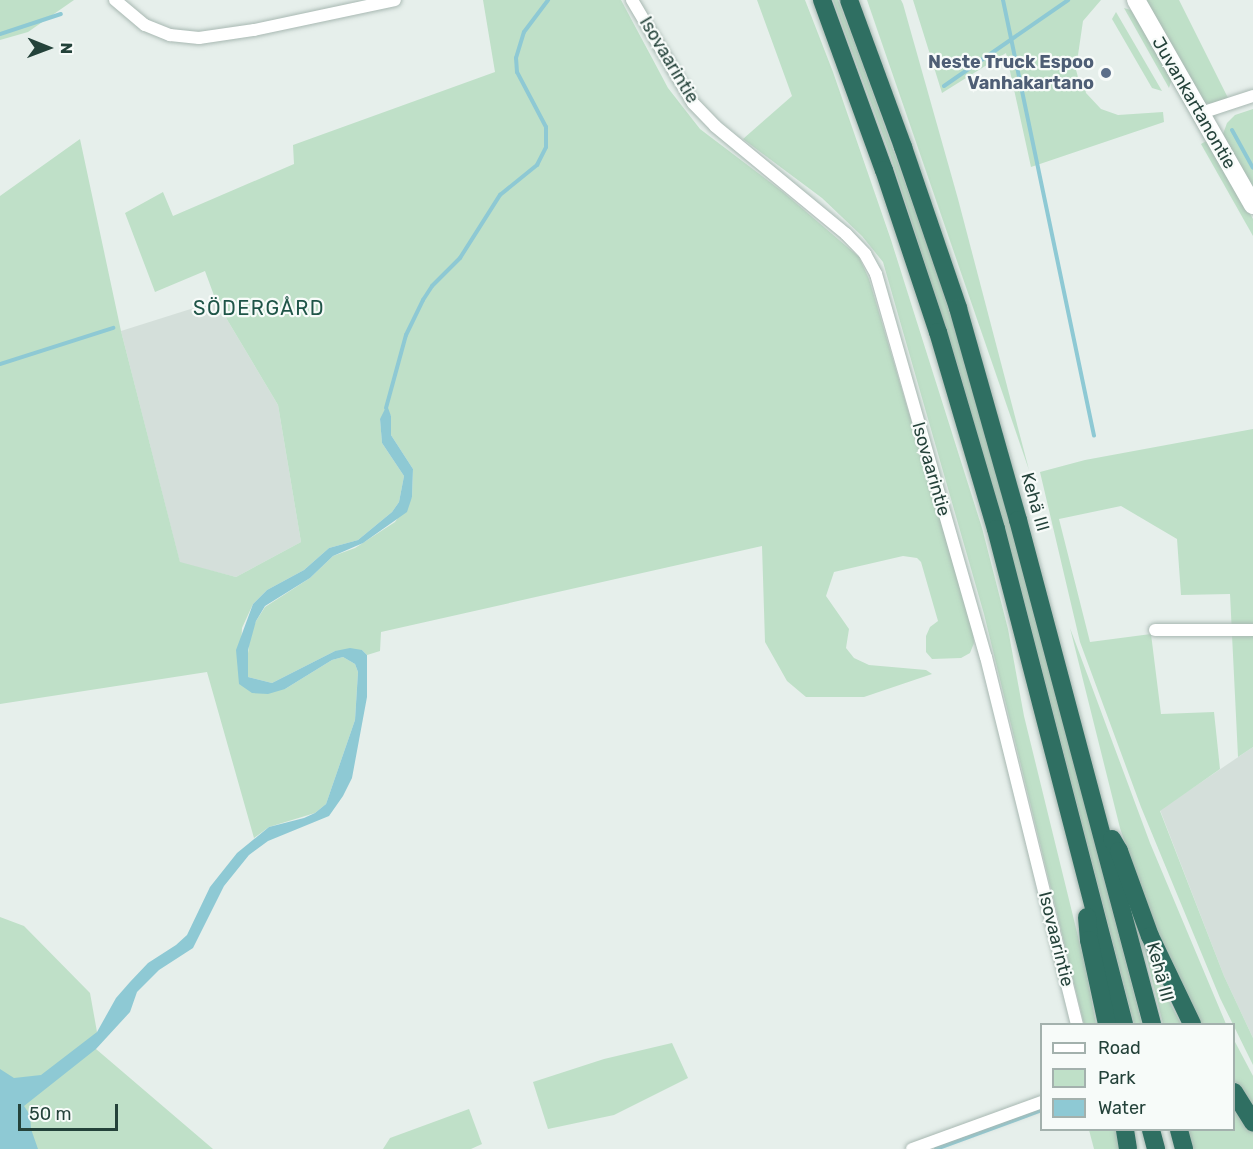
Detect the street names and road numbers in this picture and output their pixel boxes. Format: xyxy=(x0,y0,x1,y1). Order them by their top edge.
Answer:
street label: Isovaarintie xyxy=(635,13,703,107)
street label: Juvankartanontie xyxy=(1147,33,1241,173)
street label: Isovaarintie xyxy=(907,419,955,519)
street label: Kehä III xyxy=(1016,470,1054,534)
street label: Isovaarintie xyxy=(1034,889,1078,989)
street label: Kehä III xyxy=(1142,940,1178,1004)

